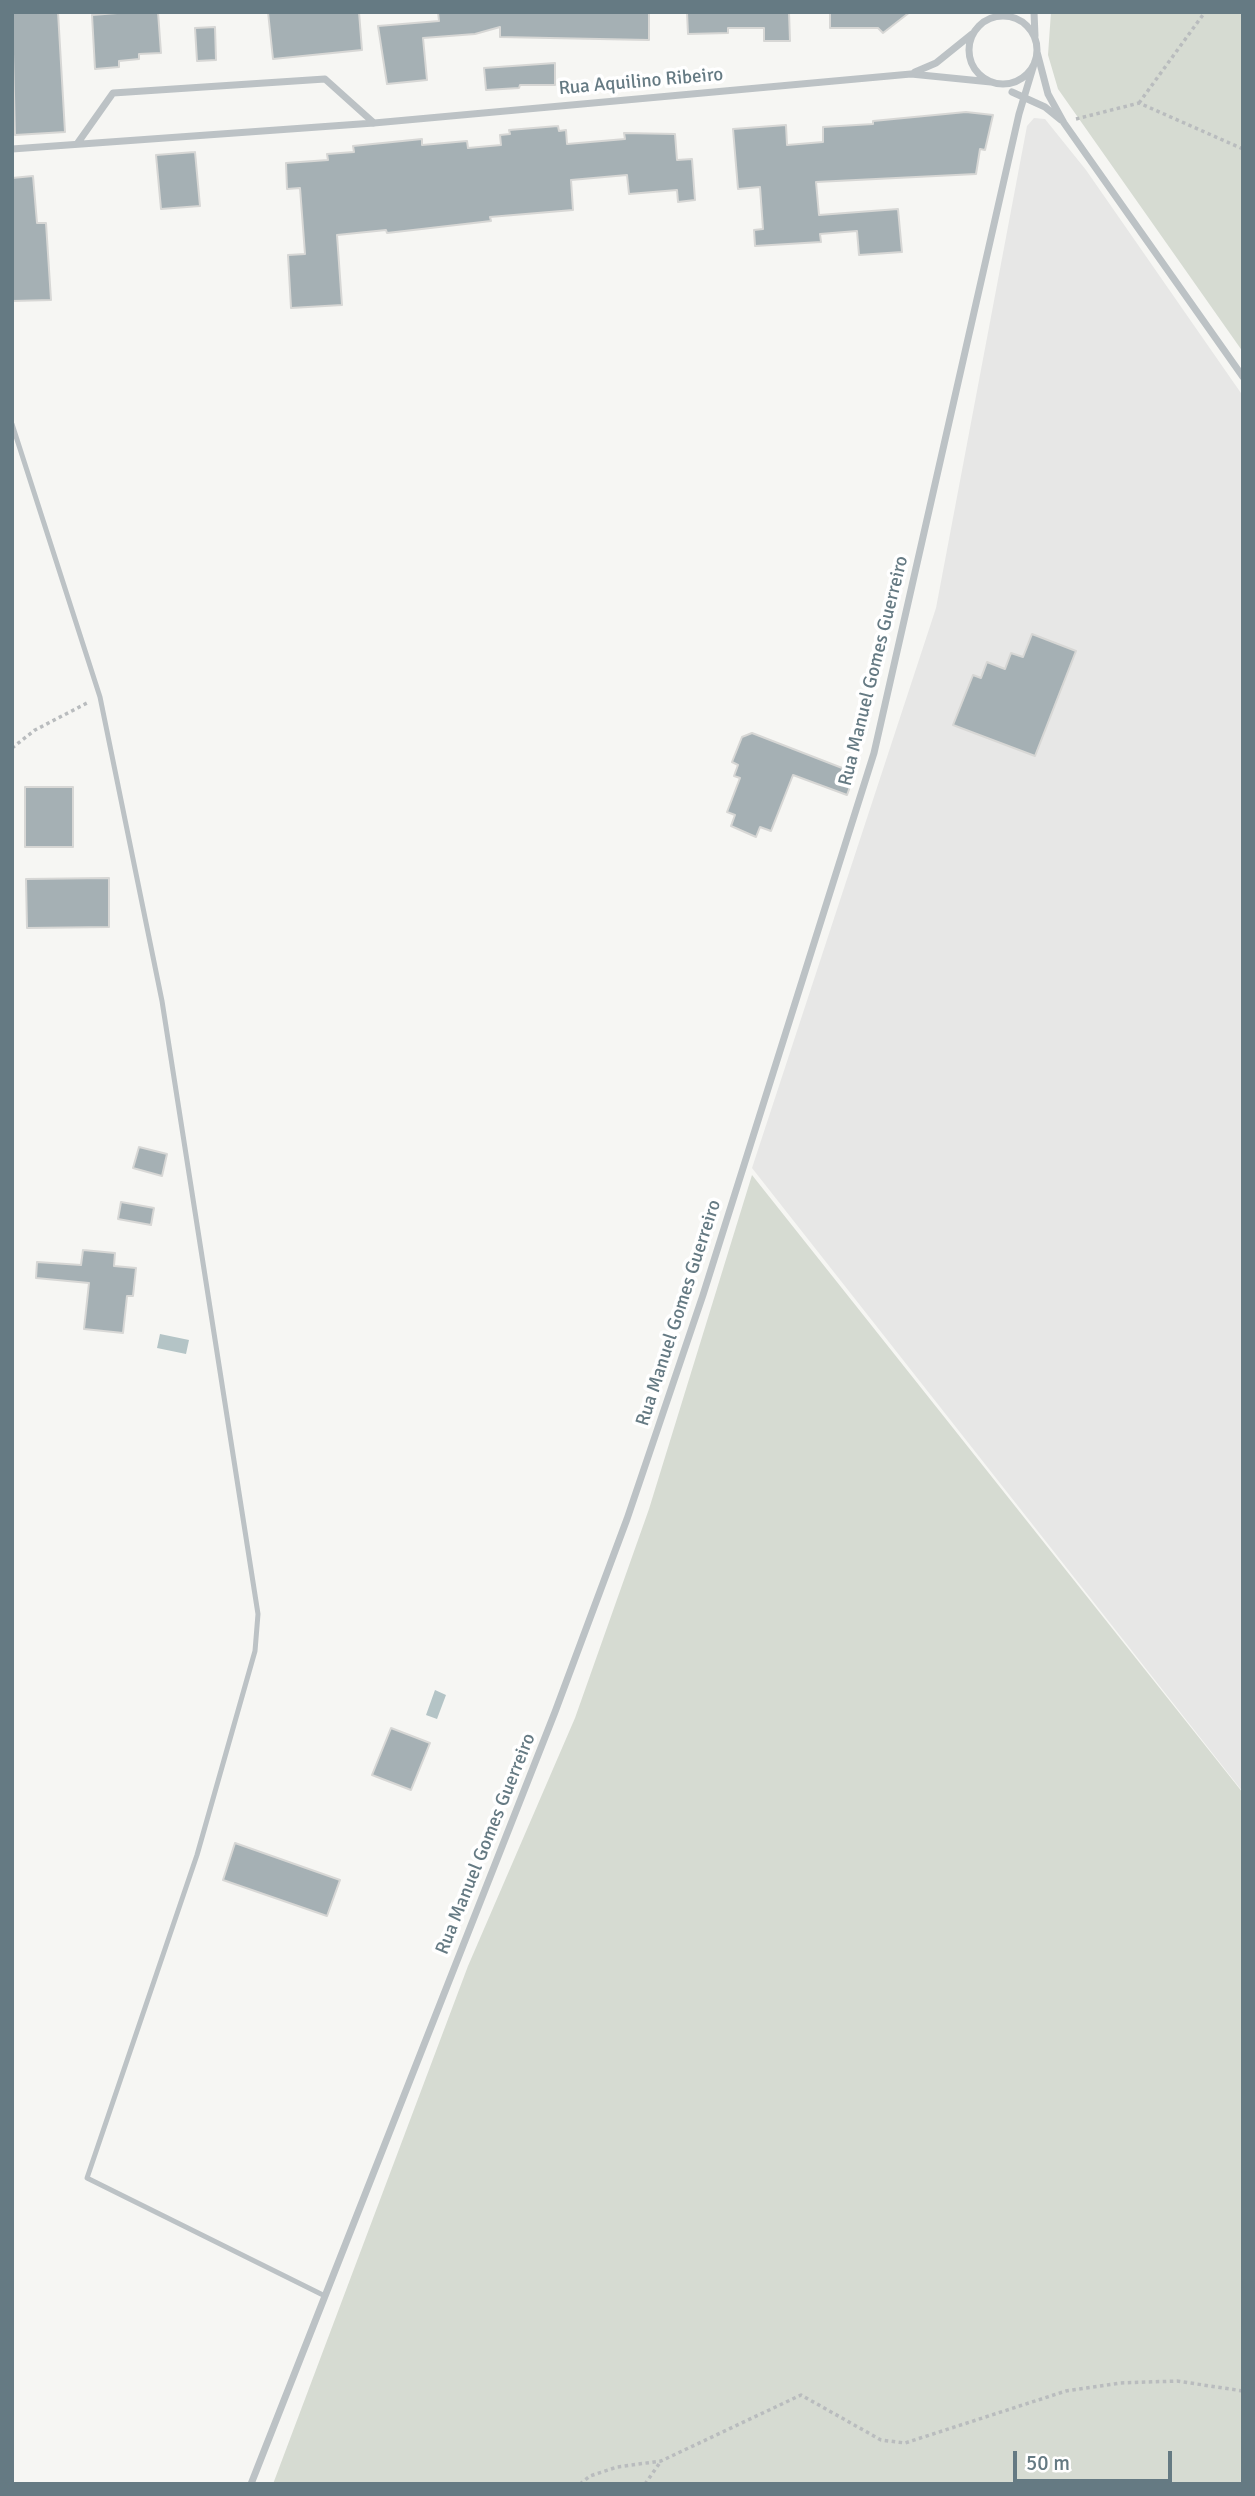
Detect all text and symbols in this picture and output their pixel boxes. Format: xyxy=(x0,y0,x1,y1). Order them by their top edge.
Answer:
street label: Rua Aquilino Ribeiro xyxy=(558,63,724,101)
street label: Rua Manuel Gomes Guerreiro xyxy=(834,554,914,788)
street label: Rua Manuel Gomes Guerreiro xyxy=(632,1197,726,1429)
street label: Rua Manuel Gomes Guerreiro xyxy=(431,1730,541,1958)
scale bar xyxy=(1017,2436,1176,2480)
text: 50 m xyxy=(1026,2450,1070,2476)

